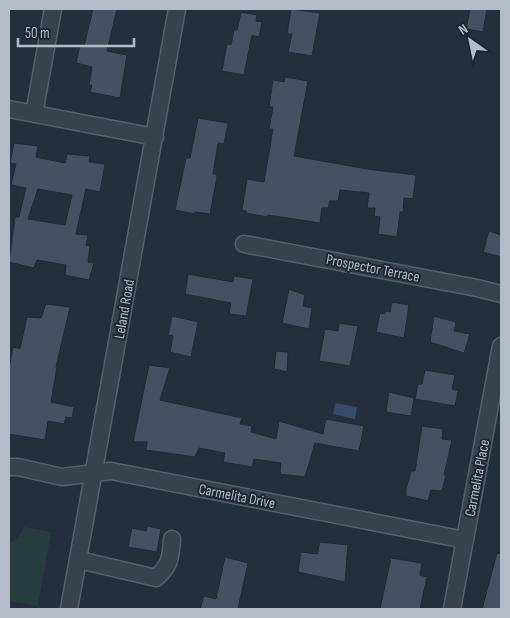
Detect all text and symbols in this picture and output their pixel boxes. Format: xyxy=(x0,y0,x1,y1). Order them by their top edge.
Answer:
scale bar xyxy=(18,15,134,47)
north arrow xyxy=(445,15,495,65)
text: N xyxy=(455,20,471,39)
text: 50 m xyxy=(25,24,50,43)
street label: Prospector Terrace xyxy=(325,250,421,287)
street label: Leland Road xyxy=(110,278,139,340)
street label: Carmelita Place xyxy=(461,438,494,518)
street label: Carmelita Drive xyxy=(197,480,277,513)

